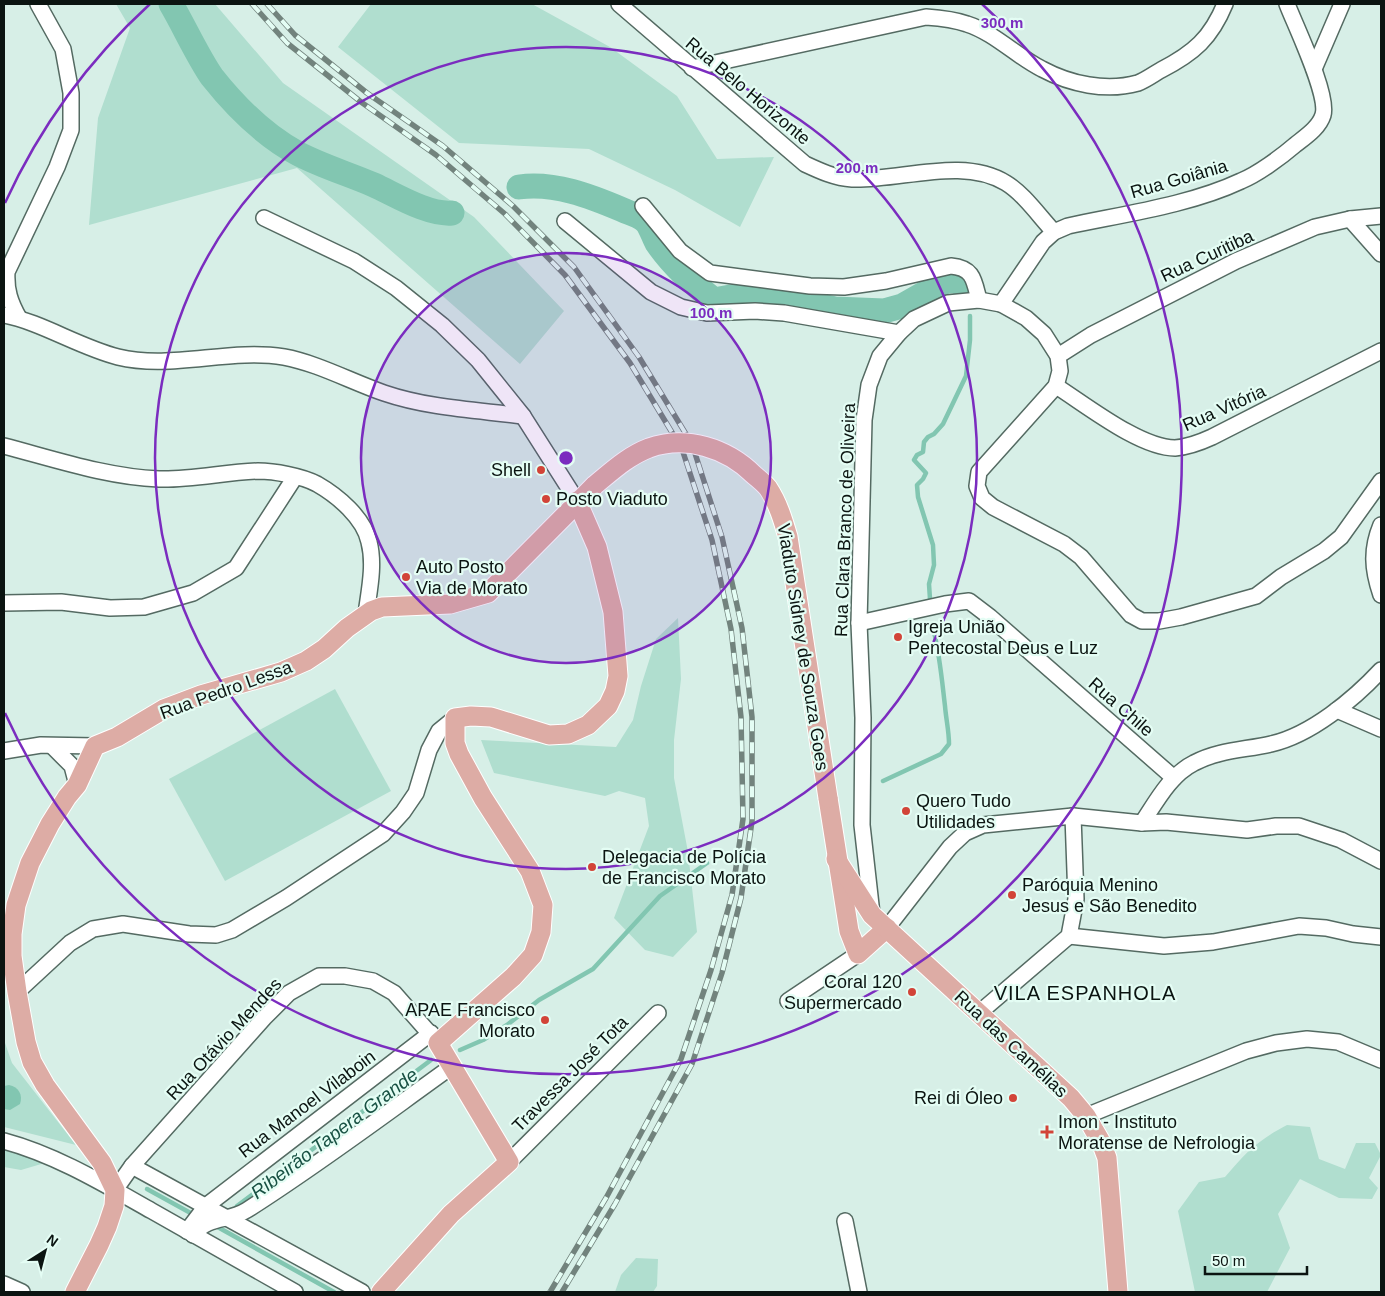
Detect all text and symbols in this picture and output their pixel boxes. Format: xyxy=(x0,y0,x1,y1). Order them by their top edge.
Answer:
text: 300 m xyxy=(981,14,1023,31)
street label: Rua Belo Horizonte xyxy=(682,33,814,149)
street label: Rua Goiânia xyxy=(1128,155,1231,202)
text: 200 m xyxy=(836,159,878,176)
street label: Rua Curitiba xyxy=(1157,225,1257,286)
text: 100 m xyxy=(690,304,732,321)
street label: Rua Vitória xyxy=(1179,380,1269,435)
street label: Rua Clara Branco de Oliveira xyxy=(831,402,859,637)
centre of rings xyxy=(557,449,575,467)
place label: Shell xyxy=(491,460,531,480)
marker: Shell xyxy=(535,464,547,476)
place label: Posto Viaduto xyxy=(556,489,668,509)
marker: Posto Viaduto xyxy=(540,493,552,505)
street label: Viaduto Sidney de Souza Goes xyxy=(774,522,832,772)
place label: Auto Posto Via de Morato xyxy=(416,557,528,598)
marker: Auto Posto Via de Morato xyxy=(400,571,412,583)
place label: Igreja União Pentecostal Deus e Luz xyxy=(908,617,1098,658)
marker: Igreja União Pentecostal Deus e Luz xyxy=(892,631,904,643)
street label: Rua Pedro Lessa xyxy=(157,656,296,723)
street label: Rua Chile xyxy=(1085,674,1157,740)
place label: Quero Tudo Utilidades xyxy=(916,791,1011,832)
marker: Quero Tudo Utilidades xyxy=(900,805,912,817)
place label: Delegacia de Polícia de Francisco Morato xyxy=(602,847,767,888)
marker: Delegacia de Polícia de Francisco Morato xyxy=(586,861,598,873)
place label: Paróquia Menino Jesus e São Benedito xyxy=(1022,875,1197,916)
marker: Paróquia Menino Jesus e São Benedito xyxy=(1006,889,1018,901)
place label: Coral 120 Supermercado xyxy=(784,972,902,1013)
street label: Rua Otávio Mendes xyxy=(162,974,286,1104)
district label: VILA ESPANHOLA xyxy=(994,982,1176,1004)
marker: Coral 120 Supermercado xyxy=(906,986,918,998)
street label: Rua das Camélias xyxy=(950,987,1072,1101)
place label: APAE Francisco Morato xyxy=(405,1000,535,1041)
street label: Travessa José Tota xyxy=(508,1011,633,1136)
marker: APAE Francisco Morato xyxy=(539,1014,551,1026)
street label: Rua Manoel Vilaboin xyxy=(235,1046,379,1162)
water label: Ribeirão Tapera Grande xyxy=(247,1064,422,1203)
place label: Rei di Óleo xyxy=(914,1087,1003,1108)
marker: Rei di Óleo xyxy=(1007,1092,1019,1104)
place label: Imon - Instituto Moratense de Nefrologia xyxy=(1058,1112,1256,1153)
marker: Imon - Instituto Moratense de Nefrologia xyxy=(1040,1125,1054,1139)
north arrow xyxy=(20,1226,70,1276)
text: N xyxy=(44,1231,61,1250)
scale bar xyxy=(1205,1244,1308,1276)
text: 50 m xyxy=(1212,1252,1245,1269)

